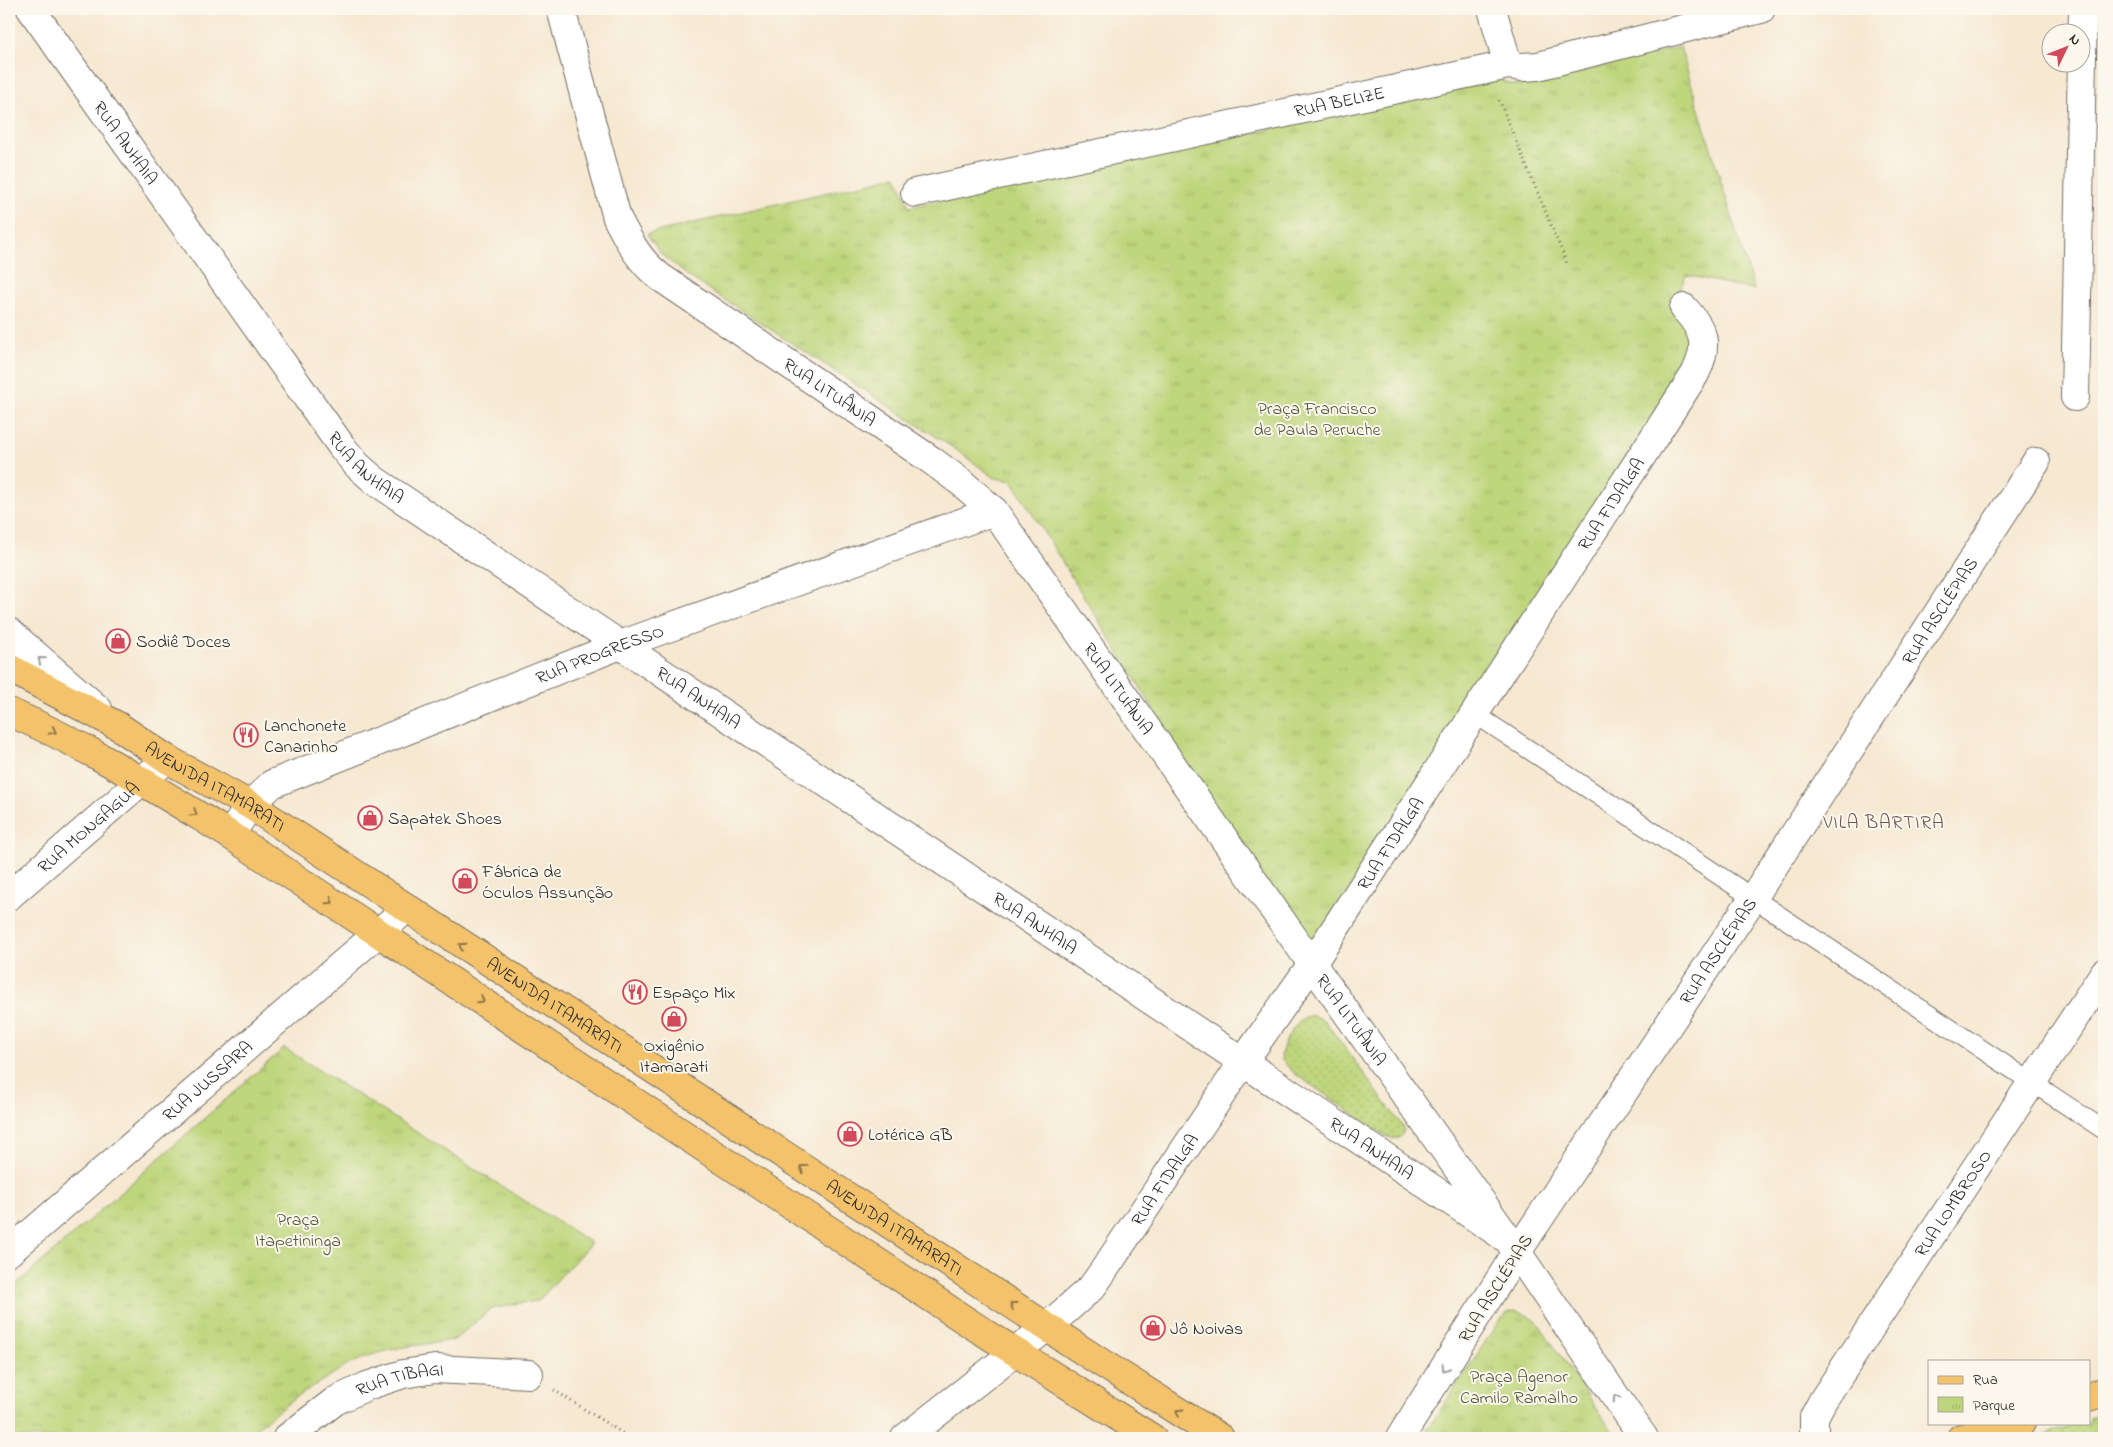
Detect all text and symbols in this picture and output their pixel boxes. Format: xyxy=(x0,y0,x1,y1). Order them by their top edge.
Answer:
north arrow xyxy=(2040,22,2090,72)
text: N xyxy=(2064,30,2085,51)
street label: RUA BELIZE xyxy=(1292,81,1387,126)
street label: RUA ANHAIA xyxy=(86,97,163,191)
street label: RUA LITUÂNIA xyxy=(777,353,880,434)
park label: Praça Francisco de Paula Peruche xyxy=(1253,397,1381,444)
street label: RUA ANHAIA xyxy=(320,427,409,512)
street label: RUA FIDALGA xyxy=(1573,453,1652,556)
street label: RUA ASCLÉPIAS xyxy=(1897,553,1986,671)
street label: RUA PROGRESSO xyxy=(532,619,668,692)
shop icon: Sodiê Doces xyxy=(105,628,131,654)
place label: Sodiê Doces xyxy=(136,630,231,656)
street label: RUA LITUÂNIA xyxy=(1076,638,1158,741)
one-way arrow xyxy=(38,657,47,666)
street label: RUA ANHAIA xyxy=(650,661,745,737)
place label: Lanchonete Canarinho xyxy=(264,714,347,761)
restaurant icon: Lanchonete Canarinho xyxy=(233,722,259,748)
one-way arrow xyxy=(48,725,57,735)
street label: AVENIDA ITAMARATI xyxy=(139,736,290,840)
street label: RUA MONGAGUÁ xyxy=(33,777,147,880)
street label: RUA FIDALGA xyxy=(1352,793,1432,896)
shop icon: Sapatek Shoes xyxy=(357,805,383,831)
one-way arrow xyxy=(188,806,197,816)
place label: Sapatek Shoes xyxy=(388,807,502,833)
district label: VILA BARTIRA xyxy=(1822,810,1945,837)
place label: Fábrica de Óculos Assunção xyxy=(481,860,613,907)
shop icon: Fábrica de Óculos Assunção xyxy=(452,868,478,894)
street label: RUA ANHAIA xyxy=(986,887,1082,962)
street label: RUA ASCLÉPIAS xyxy=(1674,893,1764,1010)
one-way arrow xyxy=(325,895,334,904)
one-way arrow xyxy=(458,943,468,952)
street label: AVENIDA ITAMARATI xyxy=(480,952,627,1061)
street label: RUA LITUÂNIA xyxy=(1308,970,1392,1072)
restaurant icon: Espaço Mix xyxy=(622,979,648,1005)
place label: Espaço Mix xyxy=(652,981,736,1007)
one-way arrow xyxy=(475,994,484,1003)
shop icon: Oxigênio Itamarati xyxy=(661,1006,687,1032)
place label: Oxigênio Itamarati xyxy=(640,1034,708,1081)
street label: RUA JUSSARA xyxy=(158,1036,260,1129)
street label: RUA ANHAIA xyxy=(1323,1112,1418,1188)
shop icon: Lotérica GB xyxy=(837,1121,863,1147)
place label: Lotérica GB xyxy=(868,1123,953,1149)
street label: RUA FIDALGA xyxy=(1126,1129,1206,1232)
street label: RUA LOMBROSO xyxy=(1909,1145,1999,1263)
one-way arrow xyxy=(800,1165,809,1175)
street label: AVENIDA ITAMARATI xyxy=(820,1175,967,1283)
park label: Praça Itapetininga xyxy=(255,1208,341,1256)
street label: RUA ASCLÉPIAS xyxy=(1453,1230,1540,1348)
one-way arrow xyxy=(1009,1302,1018,1311)
shop icon: Jô Noivas xyxy=(1140,1315,1166,1341)
place label: Jô Noivas xyxy=(1170,1317,1243,1343)
street label: RUA TIBAGI xyxy=(352,1357,444,1404)
legend xyxy=(1928,1360,2090,1424)
one-way arrow xyxy=(1442,1362,1451,1371)
park label: Praça Agenor Camilo Ramalho xyxy=(1460,1365,1578,1412)
text: Rua xyxy=(1973,1369,1998,1391)
one-way arrow xyxy=(1613,1394,1622,1404)
text: Parque xyxy=(1973,1395,2015,1417)
one-way arrow xyxy=(1175,1409,1184,1419)

